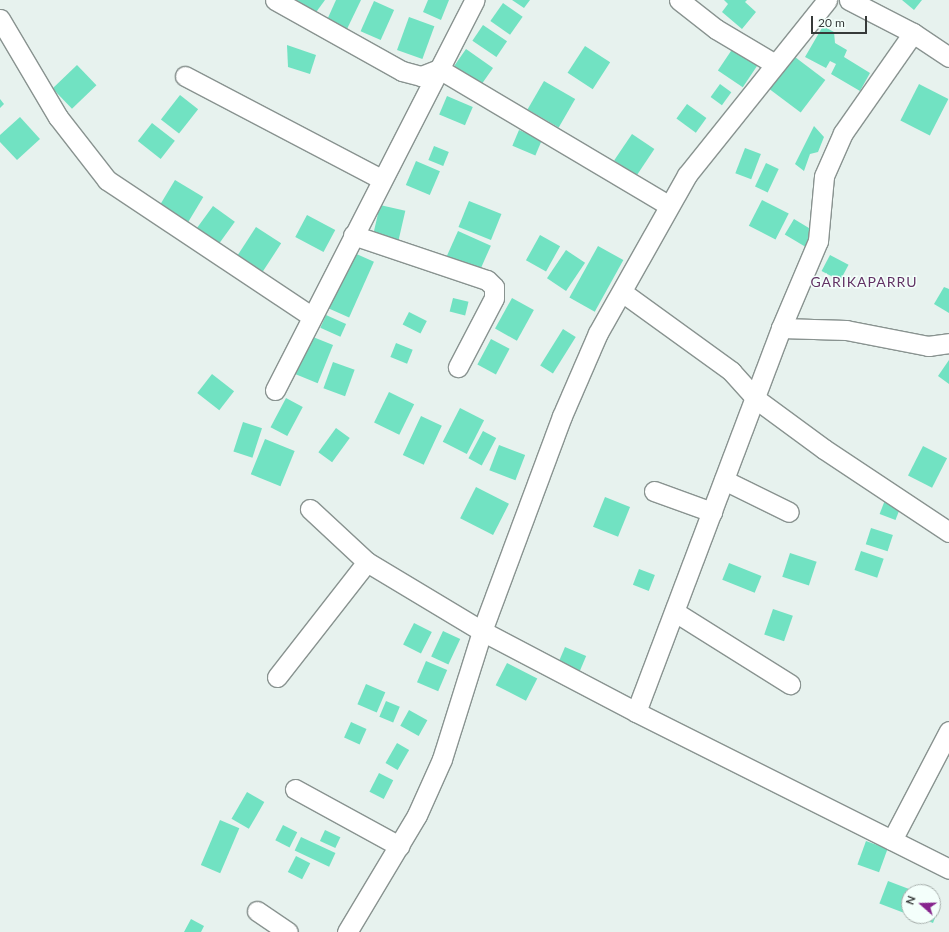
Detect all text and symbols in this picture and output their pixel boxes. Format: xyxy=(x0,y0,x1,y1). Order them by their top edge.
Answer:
scale bar xyxy=(813,8,869,34)
text: 20 m xyxy=(818,15,845,30)
district label: GARIKAPARRU xyxy=(810,274,918,290)
north arrow xyxy=(901,884,941,924)
text: N xyxy=(903,894,918,906)

